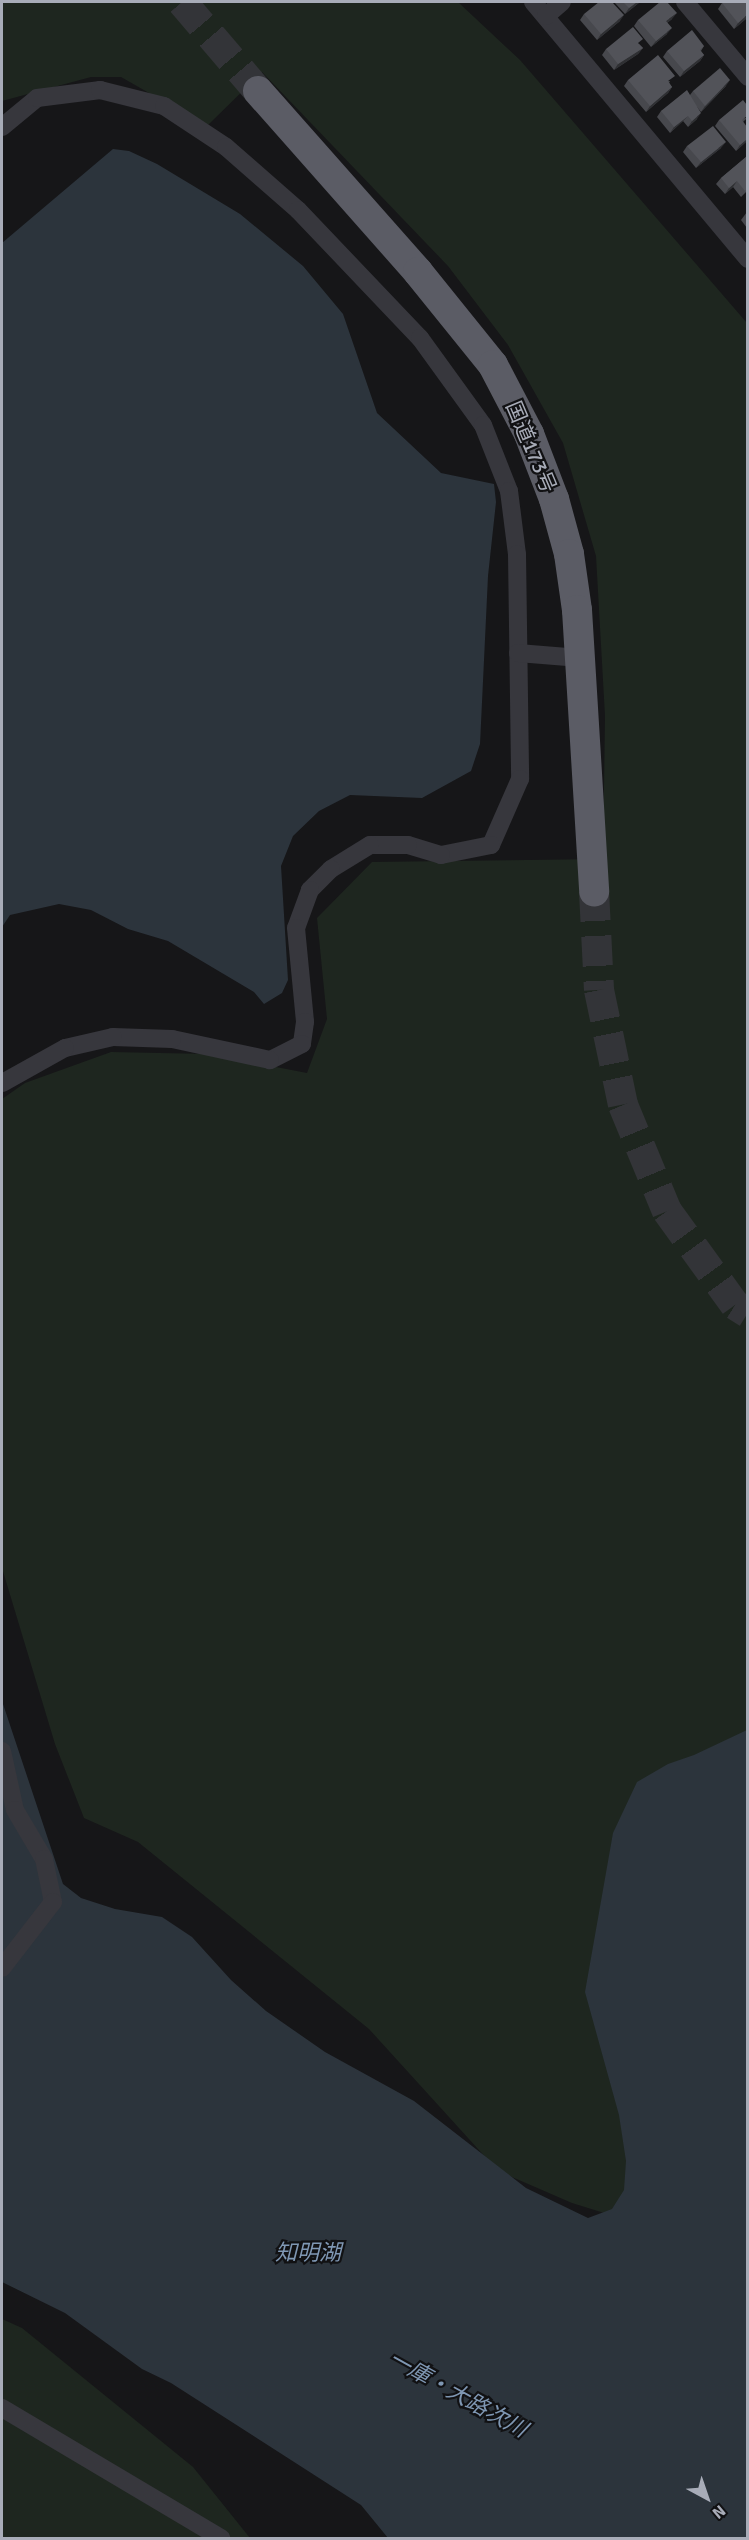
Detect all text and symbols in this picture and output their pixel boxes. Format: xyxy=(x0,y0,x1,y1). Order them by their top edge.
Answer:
street label: 国道173号 xyxy=(500,397,562,497)
water label: 知明湖 xyxy=(275,2240,341,2266)
water label: 一庫・大路次川 xyxy=(384,2345,532,2443)
north arrow xyxy=(677,2468,737,2528)
text: N xyxy=(708,2501,729,2523)

